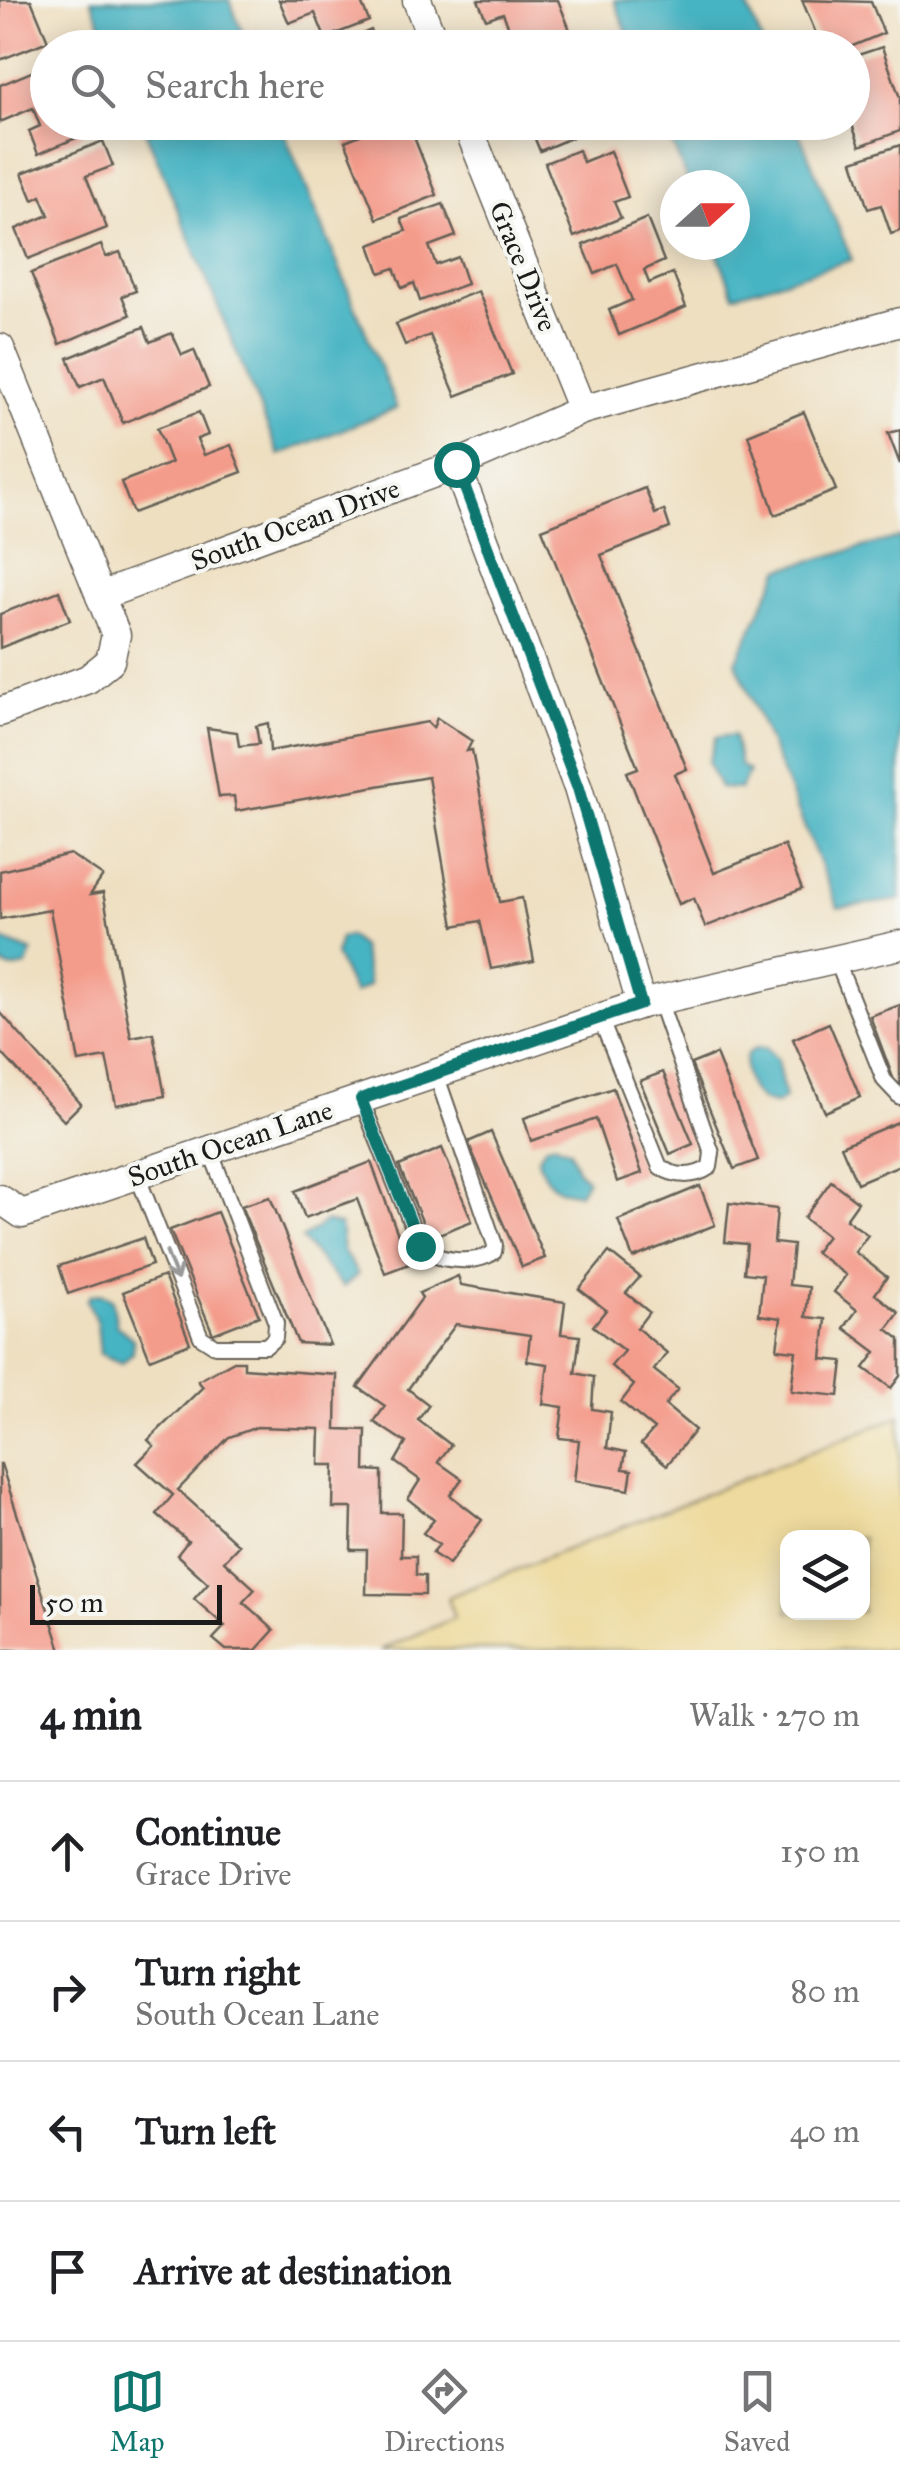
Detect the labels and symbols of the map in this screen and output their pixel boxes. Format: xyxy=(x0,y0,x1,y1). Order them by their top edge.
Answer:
north arrow xyxy=(660,170,750,260)
street label: Grace Drive xyxy=(482,196,565,336)
route start xyxy=(434,442,480,488)
street label: South Ocean Drive xyxy=(186,471,404,578)
street label: South Ocean Lane xyxy=(123,1092,337,1195)
route end xyxy=(398,1224,444,1270)
one-way arrow xyxy=(165,1250,183,1280)
scale bar xyxy=(30,1580,222,1624)

